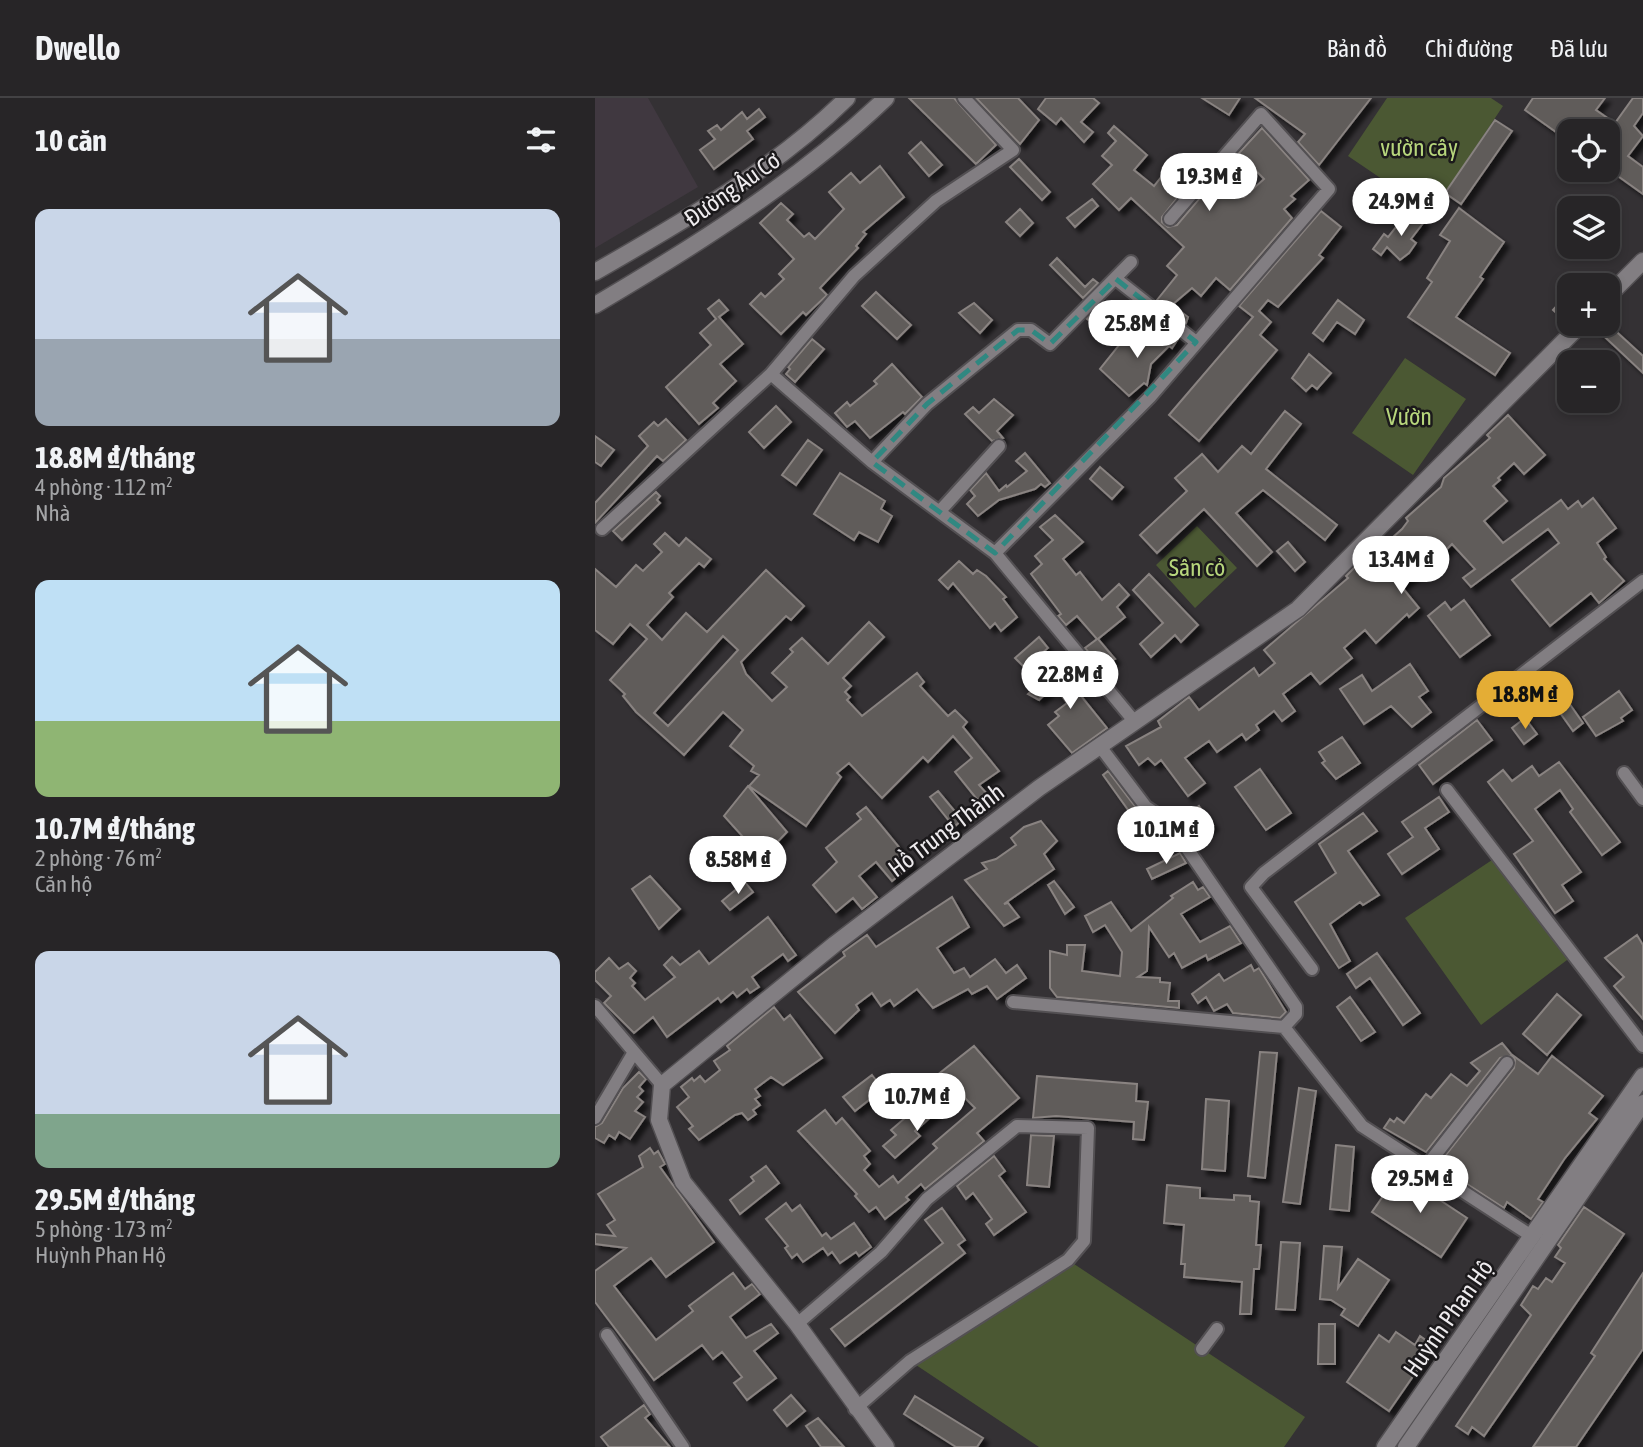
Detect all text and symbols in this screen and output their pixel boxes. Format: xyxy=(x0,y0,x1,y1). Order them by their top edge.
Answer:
text: Dwello xyxy=(35,29,121,67)
text: Bản đồ xyxy=(1327,35,1387,62)
text: Chỉ đường xyxy=(1425,35,1513,62)
text: Đã lưu xyxy=(1551,35,1608,62)
map controls xyxy=(1557,119,1620,413)
button: locate xyxy=(1557,119,1620,182)
icon: filters xyxy=(522,121,560,159)
text: 10 căn xyxy=(35,123,107,157)
park label: vườn cây xyxy=(1380,134,1458,161)
street label: Đường Âu Cơ xyxy=(679,146,785,232)
pin: 19.3M ₫ xyxy=(1144,153,1274,213)
text: 19.3M ₫ xyxy=(1176,163,1242,189)
pin: 24.9M ₫ xyxy=(1336,178,1466,238)
text: 24.9M ₫ xyxy=(1368,188,1434,214)
button: layers xyxy=(1557,196,1620,259)
icon: home xyxy=(235,255,361,381)
button: + xyxy=(1557,273,1620,336)
pin: 25.8M ₫ xyxy=(1072,300,1202,360)
text: 25.8M ₫ xyxy=(1104,310,1170,336)
button: − xyxy=(1557,350,1620,413)
park label: Vườn xyxy=(1386,403,1432,430)
text: 18.8M ₫/tháng xyxy=(35,440,195,474)
text: 4 phòng · 112 m² xyxy=(35,474,173,500)
text: Nhà xyxy=(35,500,70,526)
pin: 13.4M ₫ xyxy=(1336,536,1466,596)
text: 13.4M ₫ xyxy=(1368,546,1434,572)
park label: Sân cỏ xyxy=(1169,554,1225,581)
icon: home xyxy=(235,626,361,752)
pin: 22.8M ₫ xyxy=(1005,652,1135,711)
text: 22.8M ₫ xyxy=(1037,661,1103,687)
pin: 18.8M ₫ xyxy=(1460,672,1590,731)
text: 18.8M ₫ xyxy=(1492,681,1558,707)
street label: Hồ Trung Thành xyxy=(883,778,1009,882)
pin: 10.1M ₫ xyxy=(1101,806,1231,866)
text: 10.7M ₫/tháng xyxy=(35,811,195,845)
text: 10.1M ₫ xyxy=(1133,816,1199,842)
pin: 8.58M ₫ xyxy=(673,836,803,896)
text: 2 phòng · 76 m² xyxy=(35,845,162,871)
text: 8.58M ₫ xyxy=(705,846,771,872)
text: Căn hộ xyxy=(35,871,92,897)
icon: home xyxy=(235,997,361,1123)
pin: 10.7M ₫ xyxy=(852,1074,982,1133)
text: 10.7M ₫ xyxy=(884,1083,950,1109)
pin: 29.5M ₫ xyxy=(1355,1156,1485,1215)
text: 29.5M ₫ xyxy=(1387,1165,1453,1191)
text: 29.5M ₫/tháng xyxy=(35,1182,195,1216)
text: 5 phòng · 173 m² xyxy=(35,1216,173,1242)
text: Huỳnh Phan Hộ xyxy=(35,1242,166,1268)
street label: Huỳnh Phan Hộ xyxy=(1398,1254,1498,1382)

